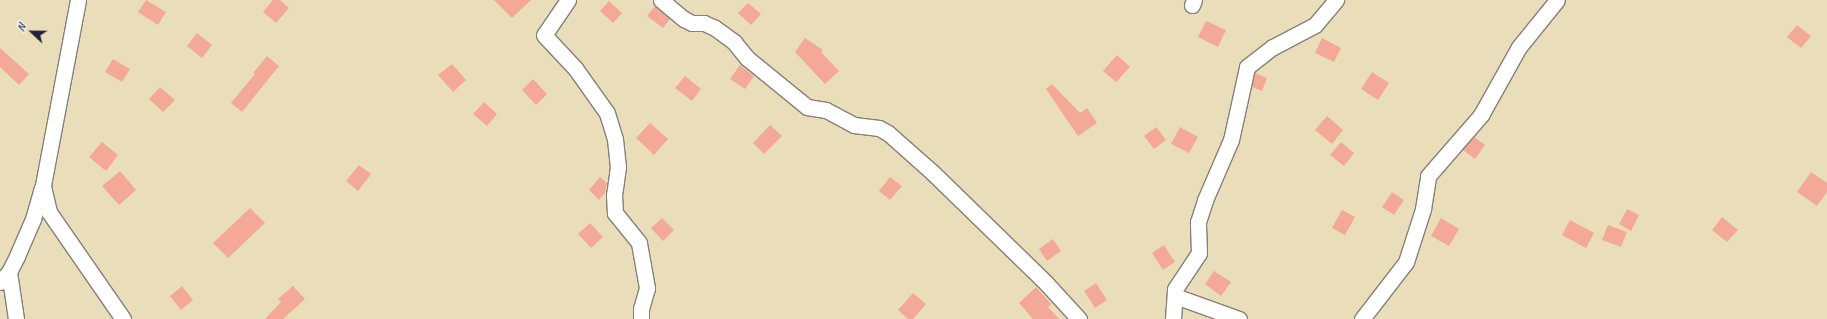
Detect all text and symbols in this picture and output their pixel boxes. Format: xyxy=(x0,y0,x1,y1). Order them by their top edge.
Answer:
north arrow xyxy=(12,12,52,52)
text: N xyxy=(13,22,29,33)

